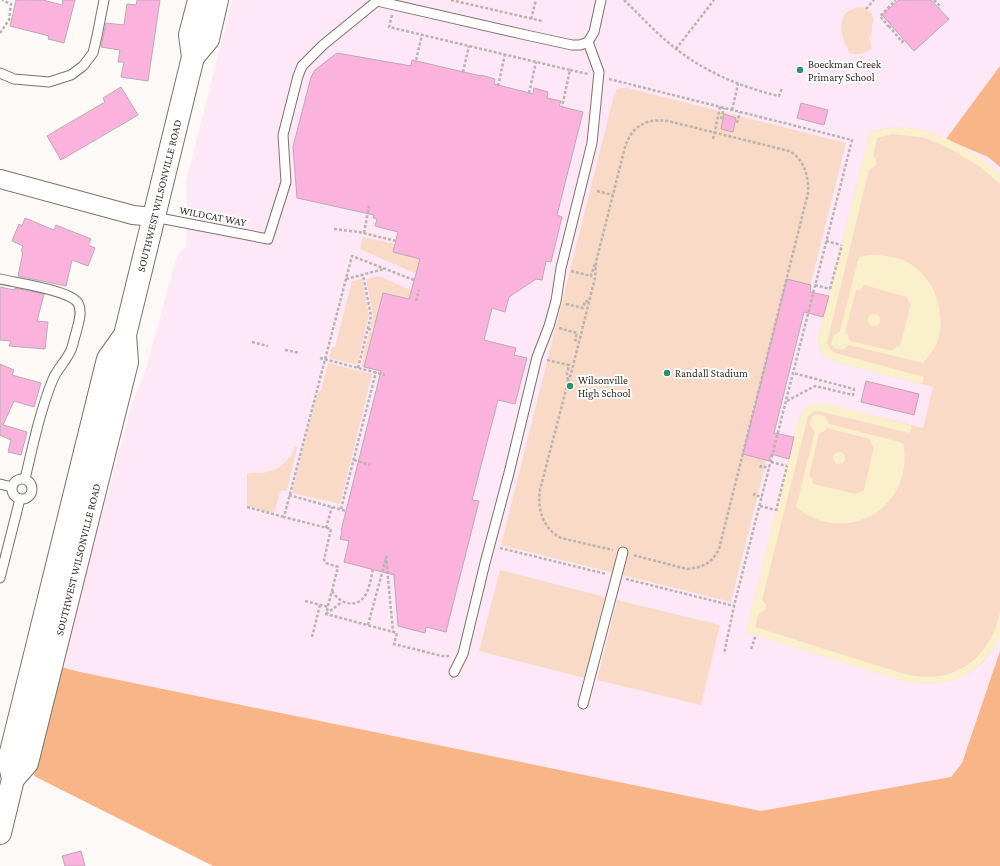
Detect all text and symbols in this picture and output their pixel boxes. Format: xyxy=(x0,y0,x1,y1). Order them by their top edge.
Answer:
place label: Boeckman Creek Primary School xyxy=(808,58,882,84)
marker: Boeckman Creek Primary School xyxy=(795,65,805,75)
street label: SOUTHWEST WILSONVILLE ROAD xyxy=(135,118,183,273)
street label: WILDCAT WAY xyxy=(179,204,248,228)
place label: Randall Stadium xyxy=(675,367,748,379)
marker: Randall Stadium xyxy=(662,368,672,378)
place label: Wilsonville High School xyxy=(578,374,631,400)
marker: Wilsonville High School xyxy=(565,381,575,391)
street label: SOUTHWEST WILSONVILLE ROAD xyxy=(53,482,102,637)

